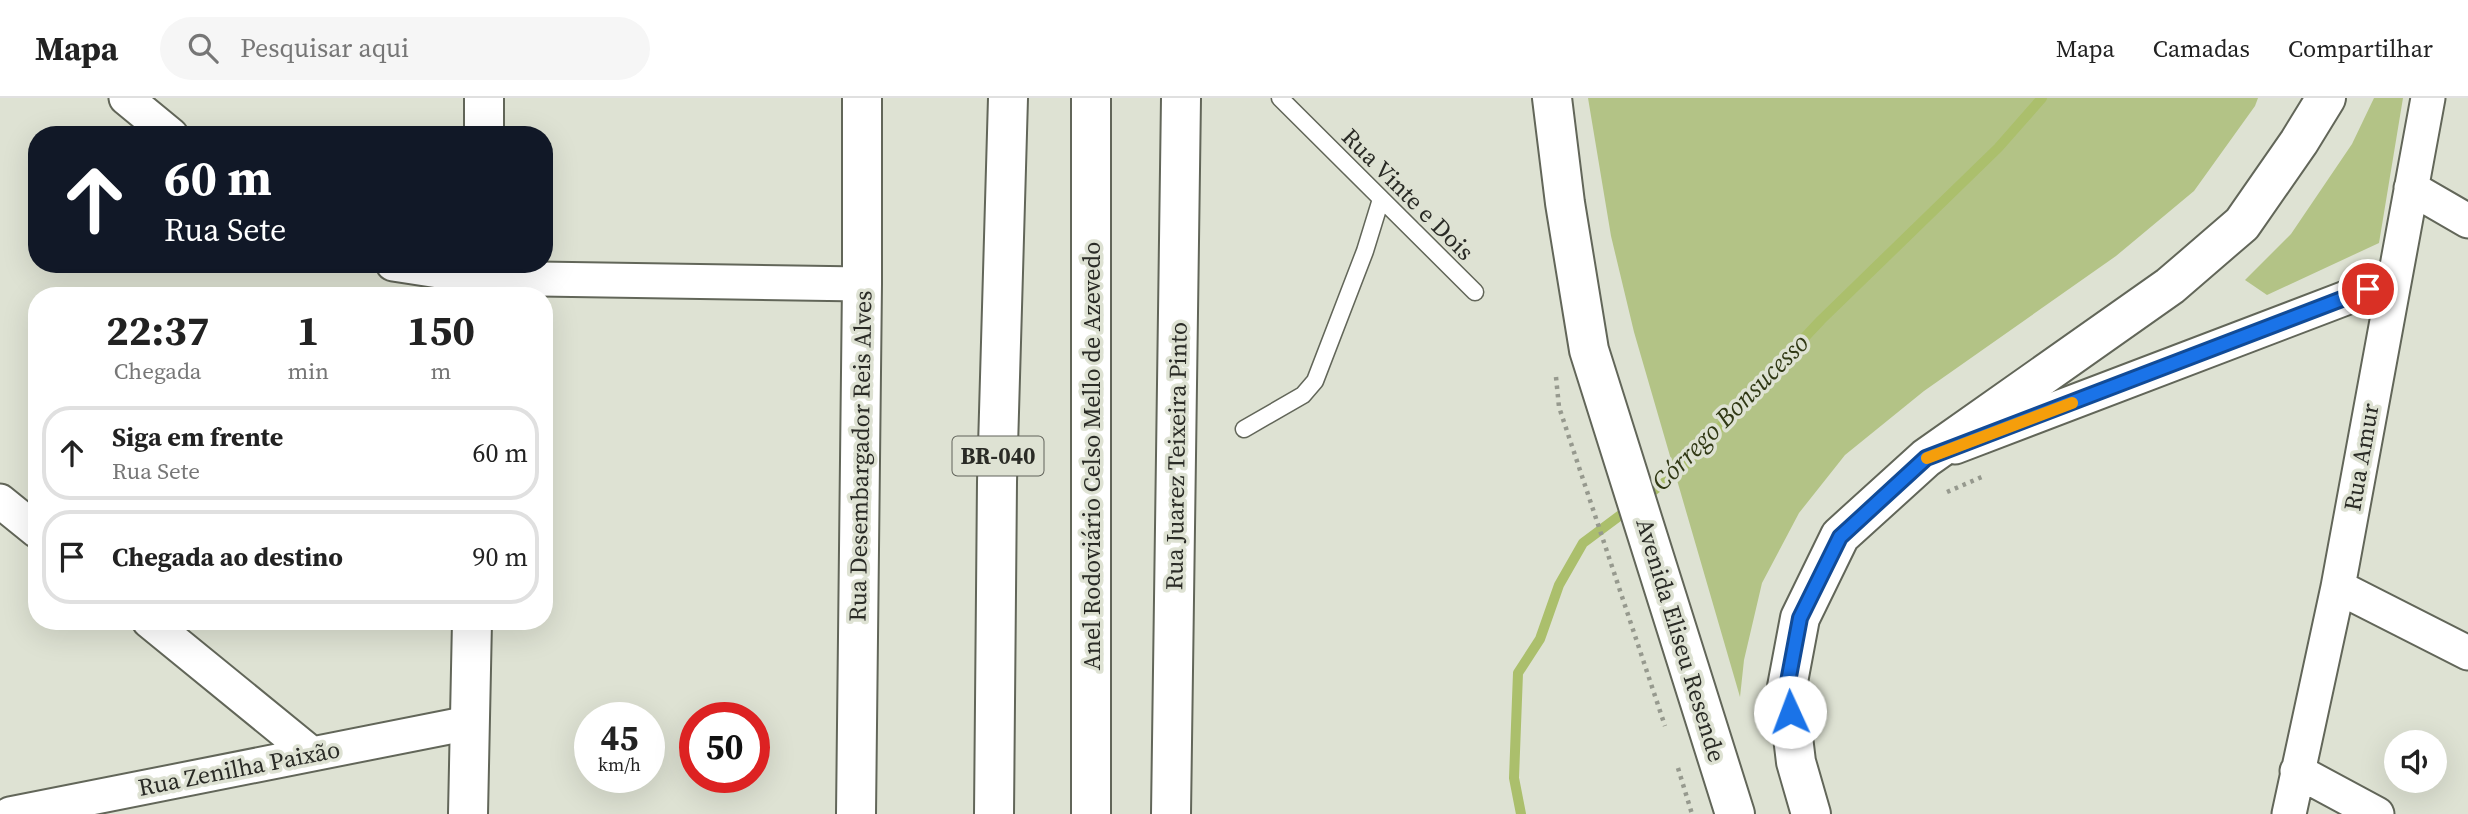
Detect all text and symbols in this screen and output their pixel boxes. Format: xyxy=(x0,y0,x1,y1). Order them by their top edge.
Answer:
search box xyxy=(160,17,650,80)
text: Mapa xyxy=(35,26,118,71)
icon: search xyxy=(184,29,222,67)
text: Pesquisar aqui xyxy=(240,30,409,66)
text: Mapa xyxy=(2056,32,2115,65)
text: Camadas xyxy=(2153,32,2250,65)
text: Compartilhar xyxy=(2288,32,2433,65)
street label: Rua Vinte e Dois xyxy=(1335,121,1481,267)
text: 60 m xyxy=(164,144,272,211)
icon: ahead xyxy=(49,154,140,245)
text: Rua Sete xyxy=(164,208,286,252)
street label: Anel Rodoviário Celso Mello de Azevedo xyxy=(1075,242,1108,670)
pin xyxy=(2338,259,2398,319)
icon: arrive xyxy=(2349,270,2387,308)
street label: Rua Desembargador Reis Alves xyxy=(841,290,879,622)
text: 22:37 xyxy=(106,301,210,359)
text: 1 xyxy=(297,301,320,359)
text: 150 xyxy=(407,301,475,359)
street label: Rua Juarez Teixeira Pinto xyxy=(1157,322,1195,590)
water label: Córrego Bonsucesso xyxy=(1643,325,1817,499)
text: Chegada xyxy=(114,355,202,387)
text: min xyxy=(287,355,329,387)
text: m xyxy=(431,355,451,387)
street label: Rua Amur xyxy=(2335,401,2387,513)
text: Siga em frente xyxy=(112,419,283,455)
icon: ahead xyxy=(53,434,91,472)
text: 60 m xyxy=(473,435,528,471)
road number: BR-040 xyxy=(953,436,1044,476)
text: Rua Sete xyxy=(112,455,200,487)
street label: Avenida Eliseu Resende xyxy=(1628,514,1734,766)
icon: arrive xyxy=(53,538,91,576)
text: Chegada ao destino xyxy=(112,539,343,575)
text: 90 m xyxy=(473,539,528,575)
position arrow xyxy=(1753,675,1827,749)
speed limit sign: 50 xyxy=(679,702,770,793)
text: 45 xyxy=(601,714,638,762)
map controls xyxy=(2384,730,2447,793)
button: sound xyxy=(2384,730,2447,793)
street label: Rua Zenilha Paixão xyxy=(135,732,343,804)
text: km/h xyxy=(598,752,641,777)

